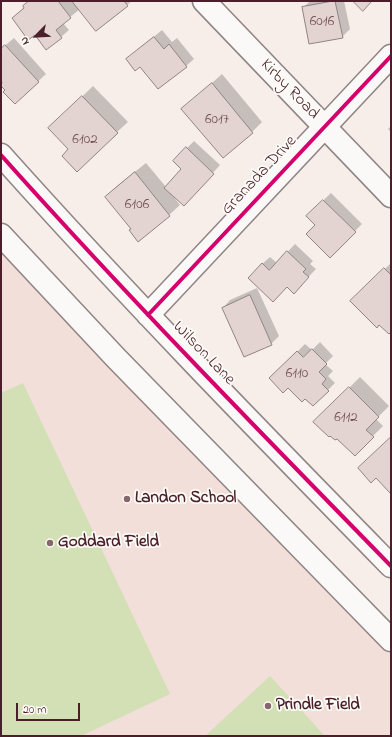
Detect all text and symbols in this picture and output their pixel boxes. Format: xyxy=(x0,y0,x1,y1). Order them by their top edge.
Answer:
house number: 6016 xyxy=(310,14,334,32)
north arrow xyxy=(16,16,56,56)
text: N xyxy=(16,34,34,48)
street label: Kirby Road xyxy=(255,55,323,125)
house number: 6017 xyxy=(205,112,229,130)
house number: 6102 xyxy=(72,132,98,150)
street label: Granada Drive xyxy=(218,132,302,220)
house number: 6106 xyxy=(125,197,149,215)
street label: Wilson Lane xyxy=(167,318,239,390)
house number: 6110 xyxy=(286,366,308,384)
house number: 6112 xyxy=(334,410,358,428)
place label: Landon School xyxy=(135,489,236,509)
marker: Landon School xyxy=(122,494,132,504)
place label: Goddard Field xyxy=(58,533,159,553)
marker: Goddard Field xyxy=(45,538,55,548)
scale bar xyxy=(18,695,82,721)
place label: Prindle Field xyxy=(276,696,360,716)
text: 20 m xyxy=(23,701,46,719)
marker: Prindle Field xyxy=(263,701,273,711)

